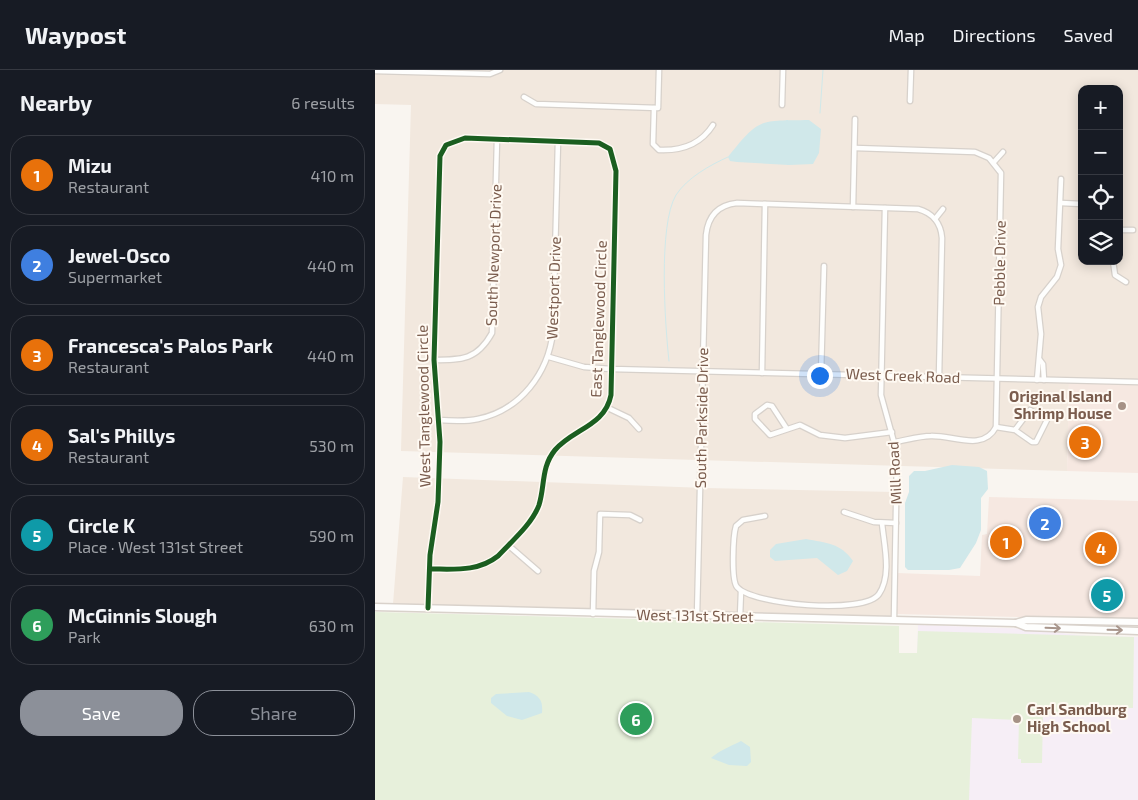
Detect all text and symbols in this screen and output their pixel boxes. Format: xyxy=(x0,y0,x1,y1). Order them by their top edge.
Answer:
text: Waypost xyxy=(25,20,126,49)
text: Map xyxy=(888,24,925,46)
text: Directions xyxy=(953,24,1036,46)
text: Saved xyxy=(1064,24,1113,46)
map controls xyxy=(1078,85,1123,265)
button: + xyxy=(1078,85,1123,130)
text: Nearby xyxy=(20,90,92,115)
text: 6 results xyxy=(291,93,355,112)
button: − xyxy=(1078,130,1123,175)
text: Mizu xyxy=(68,154,112,177)
text: 1 xyxy=(34,166,40,185)
text: 410 m xyxy=(311,166,354,185)
button: locate xyxy=(1078,175,1123,220)
text: Restaurant xyxy=(68,177,149,196)
street label: South Newport Drive xyxy=(482,184,504,326)
street label: Pebble Drive xyxy=(989,220,1009,306)
button: layers xyxy=(1078,220,1123,265)
street label: Westport Drive xyxy=(542,236,564,340)
street label: East Tanglewood Circle xyxy=(586,240,610,398)
text: Jewel-Osco xyxy=(68,244,170,267)
text: 2 xyxy=(32,256,42,275)
text: 440 m xyxy=(307,256,354,275)
text: Supermarket xyxy=(68,267,162,286)
street label: West Tanglewood Circle xyxy=(413,325,433,488)
text: Francesca's Palos Park xyxy=(68,334,273,357)
text: 3 xyxy=(32,346,42,365)
text: 440 m xyxy=(307,346,354,365)
street label: South Parkside Drive xyxy=(691,347,711,489)
text: Restaurant xyxy=(68,357,149,376)
your location xyxy=(807,363,833,389)
street label: West Creek Road xyxy=(845,364,961,386)
place label: Original Island Shrimp House xyxy=(1009,387,1112,422)
marker: Original Island Shrimp House xyxy=(1116,400,1128,412)
pin: 3 xyxy=(1069,423,1101,461)
text: Sal's Phillys xyxy=(68,424,175,447)
text: 4 xyxy=(32,436,42,455)
text: 530 m xyxy=(309,436,354,455)
street label: Mill Road xyxy=(883,441,905,505)
text: Restaurant xyxy=(68,447,149,466)
pin: 2 xyxy=(1029,504,1061,542)
text: Circle K xyxy=(68,514,135,537)
pin: 1 xyxy=(990,523,1022,561)
text: 5 xyxy=(33,526,41,545)
text: 590 m xyxy=(309,526,354,545)
pin: 4 xyxy=(1085,529,1117,567)
text: Place · West 131st Street xyxy=(68,537,243,556)
pin: 5 xyxy=(1091,576,1123,614)
text: McGinnis Slough xyxy=(68,604,217,627)
street label: West 131st Street xyxy=(636,605,754,625)
text: 6 xyxy=(32,616,42,635)
text: 630 m xyxy=(309,616,354,635)
one-way arrow xyxy=(1045,624,1061,633)
one-way arrow xyxy=(1106,625,1122,635)
text: Park xyxy=(68,627,101,646)
button: Save xyxy=(20,690,183,736)
button: Share xyxy=(193,690,355,736)
pin: 6 xyxy=(620,700,652,738)
place label: Carl Sandburg High School xyxy=(1027,700,1127,735)
marker: Carl Sandburg High School xyxy=(1011,713,1023,725)

